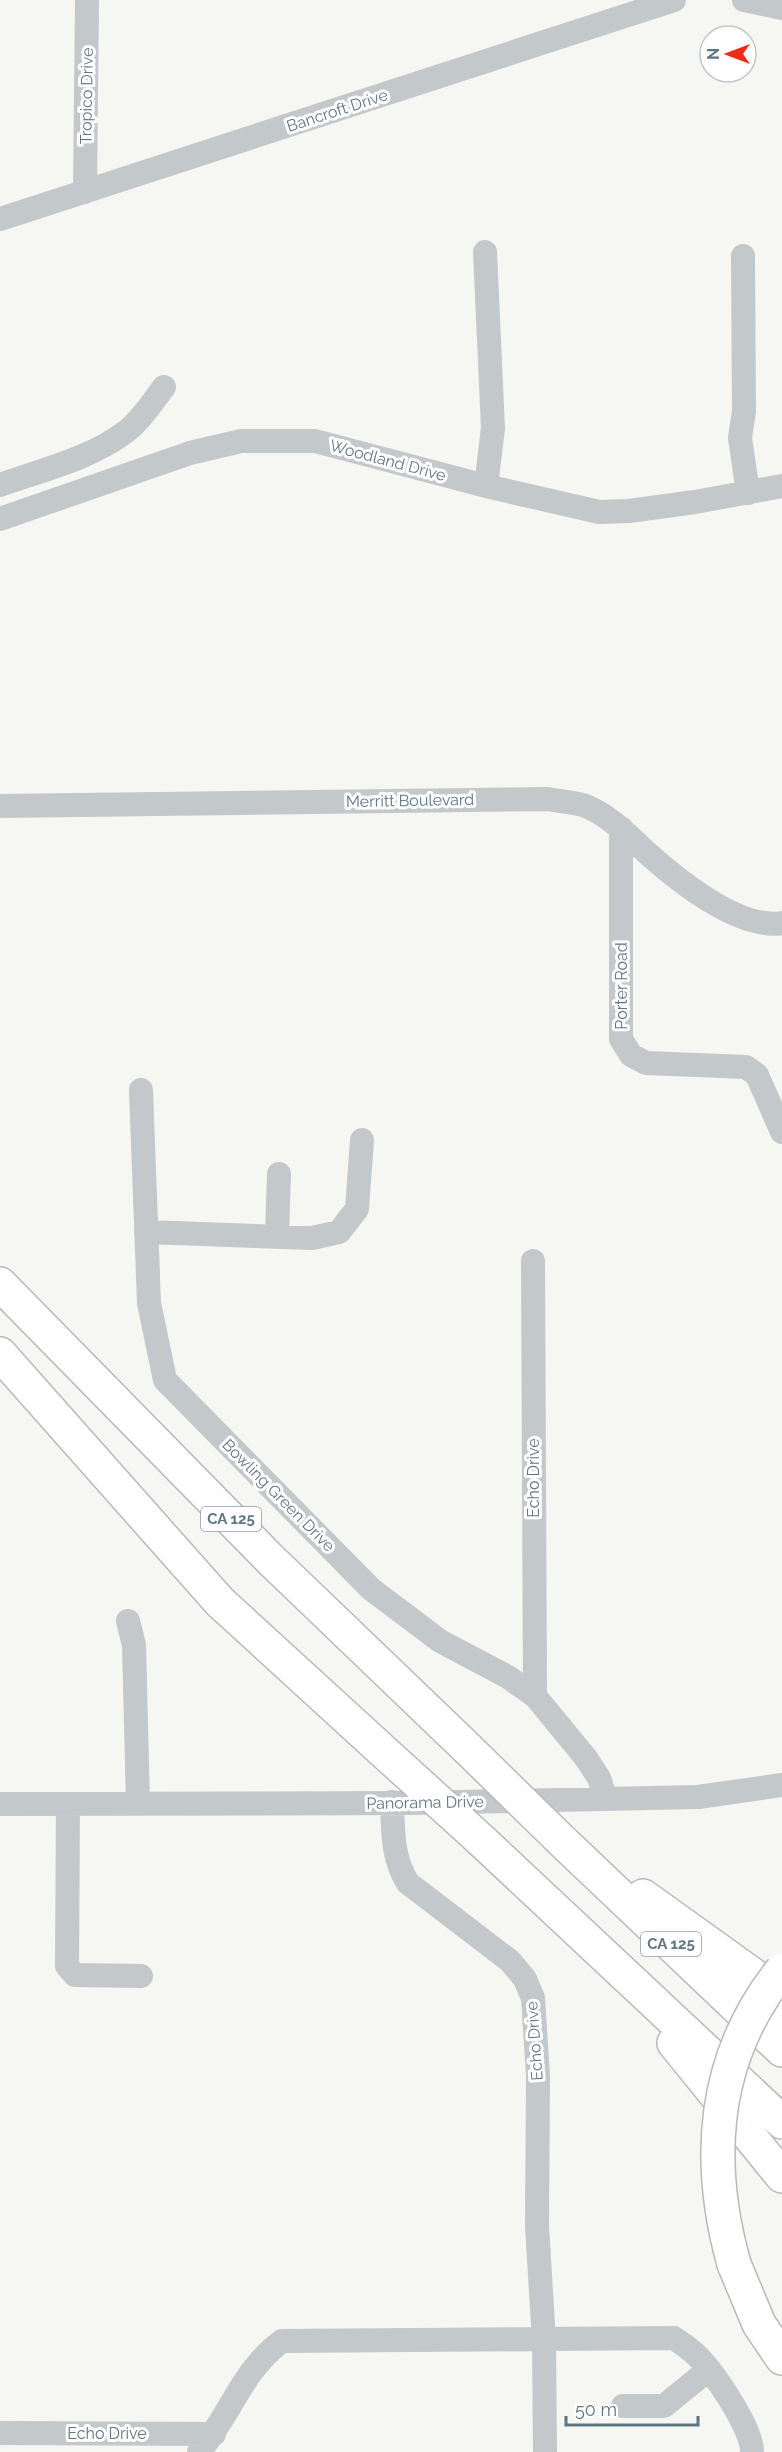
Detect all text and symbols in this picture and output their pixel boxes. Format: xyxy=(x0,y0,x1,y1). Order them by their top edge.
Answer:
north arrow xyxy=(698,24,758,84)
street label: Tropico Drive xyxy=(76,47,97,145)
text: N xyxy=(704,48,723,60)
street label: Bancroft Drive xyxy=(284,85,390,136)
street label: Woodland Drive xyxy=(328,436,448,485)
street label: Merritt Boulevard xyxy=(346,790,474,811)
street label: Porter Road xyxy=(612,942,631,1030)
street label: Bowling Green Drive xyxy=(218,1435,339,1556)
street label: Echo Drive xyxy=(524,1438,543,1518)
road number: CA 125 xyxy=(201,1507,261,1531)
street label: Panorama Drive xyxy=(366,1792,484,1813)
road number: CA 125 xyxy=(641,1932,701,1956)
street label: Echo Drive xyxy=(522,2001,547,2081)
scale bar xyxy=(566,2389,698,2427)
text: 50 m xyxy=(575,2399,617,2420)
street label: Echo Drive xyxy=(67,2424,147,2443)

